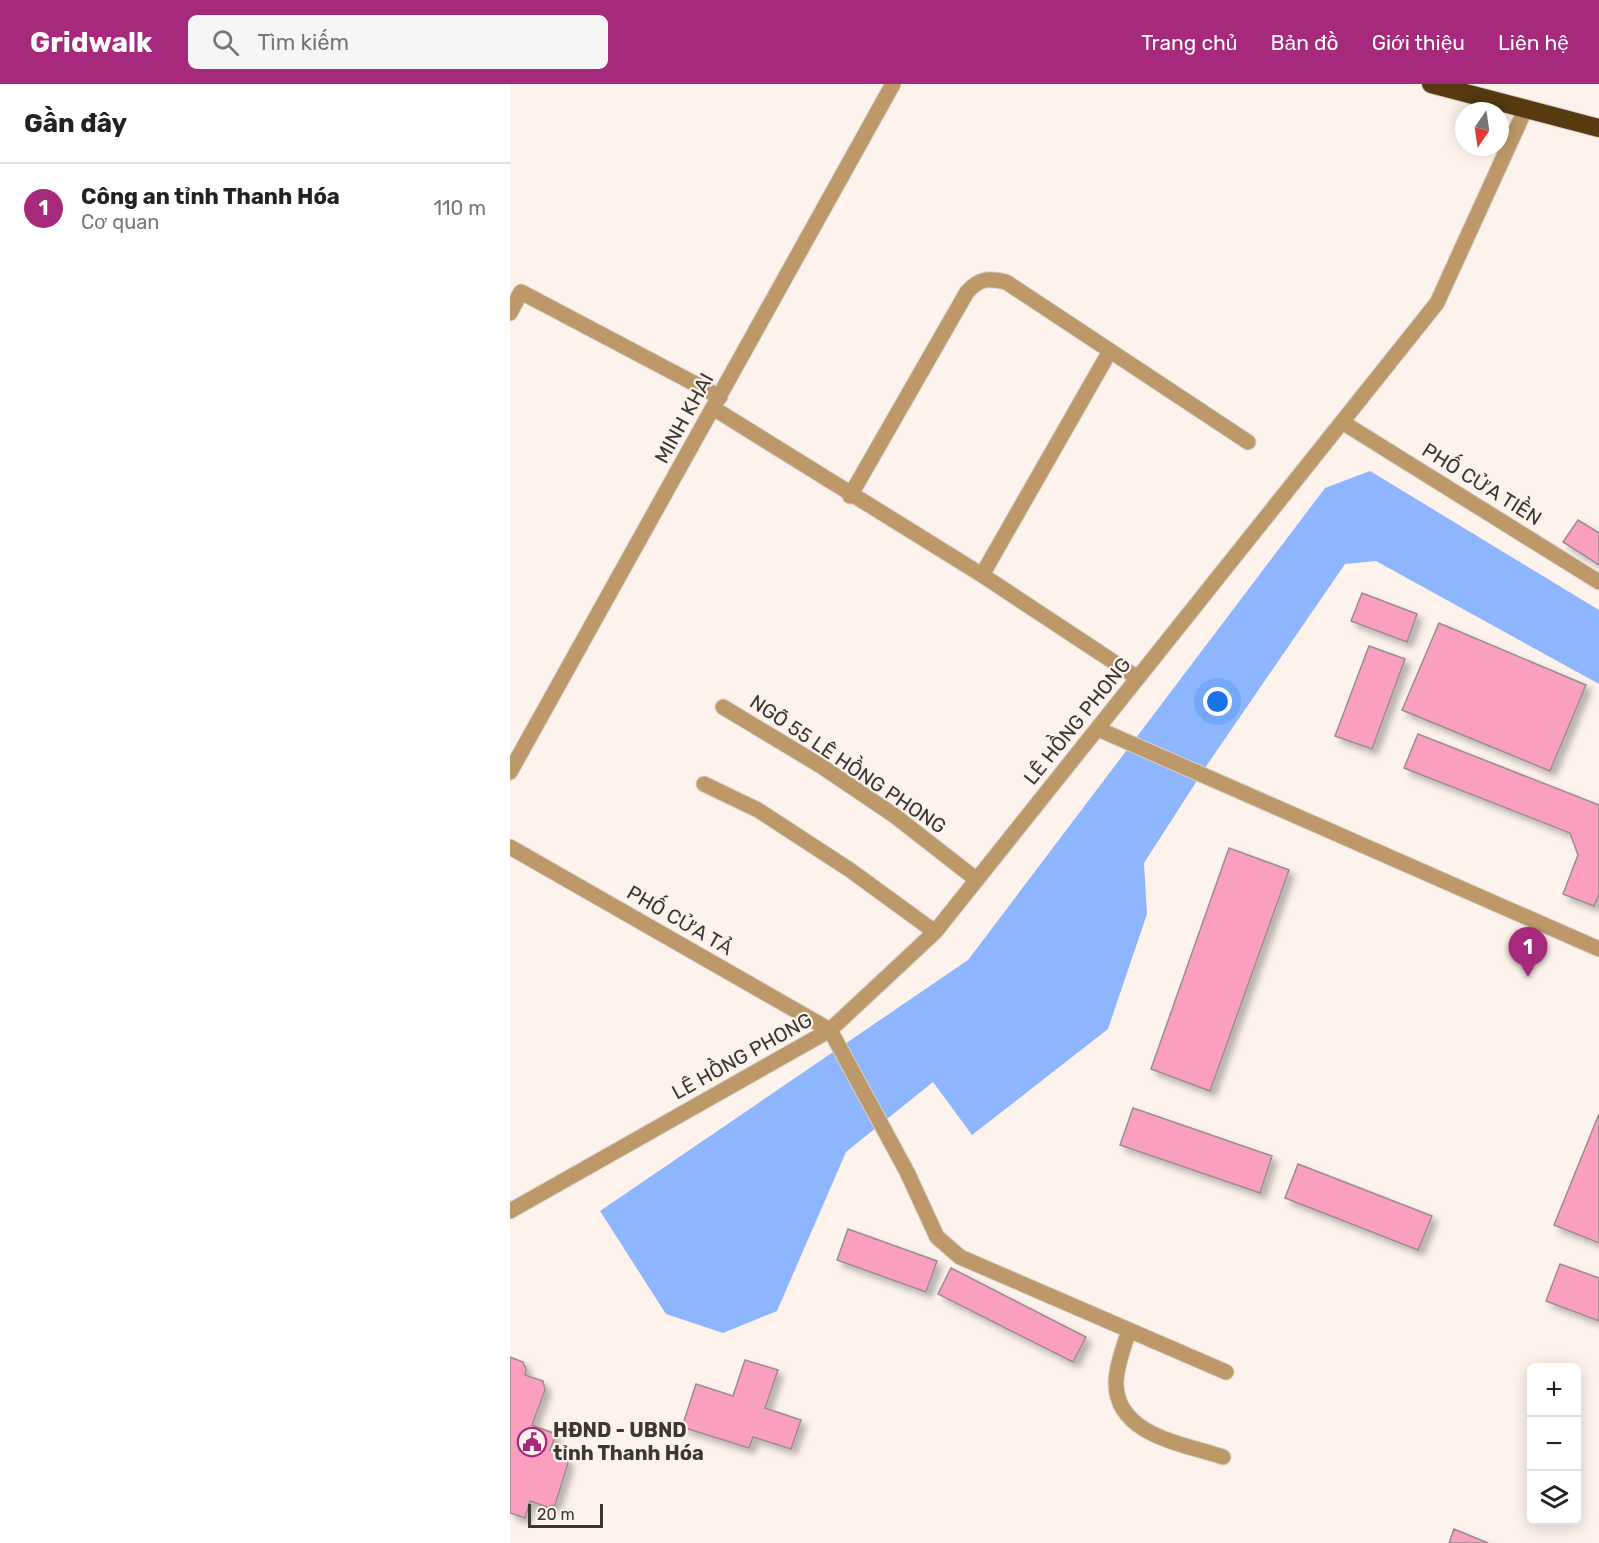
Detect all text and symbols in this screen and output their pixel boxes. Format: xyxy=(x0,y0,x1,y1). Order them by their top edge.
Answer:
search box xyxy=(188,15,608,69)
text: Gridwalk xyxy=(30,26,152,59)
icon: search xyxy=(209,26,242,59)
text: Tìm kiếm xyxy=(257,29,349,56)
text: Trang chủ xyxy=(1141,30,1238,55)
text: Bản đồ xyxy=(1271,30,1339,55)
text: Giới thiệu xyxy=(1372,30,1465,55)
text: Liên hệ xyxy=(1498,30,1569,55)
north arrow xyxy=(1455,102,1509,156)
text: Gần đây xyxy=(24,108,127,139)
text: Công an tỉnh Thanh Hóa xyxy=(81,183,340,210)
text: 1 xyxy=(39,196,48,220)
text: 110 m xyxy=(434,196,486,220)
text: Cơ quan xyxy=(81,210,159,234)
street label: MINH KHAI xyxy=(649,369,719,467)
street label: PHỐ CỬA TIỀN xyxy=(1418,435,1548,530)
street label: LÊ HỒNG PHONG xyxy=(1016,651,1136,789)
street label: NGÕ 55 LÊ HỒNG PHONG xyxy=(745,687,952,839)
your location xyxy=(1203,687,1232,716)
street label: PHỐ CỬA TẢ xyxy=(623,878,739,960)
pin: 1 xyxy=(1508,928,1548,977)
street label: LÊ HỒNG PHONG xyxy=(666,1005,816,1104)
map controls xyxy=(1527,1363,1581,1525)
button: + xyxy=(1527,1363,1581,1417)
button: − xyxy=(1527,1417,1581,1471)
place label: HĐND - UBND tỉnh Thanh Hóa xyxy=(553,1418,704,1465)
public building icon: HĐND - UBND tỉnh Thanh Hóa xyxy=(516,1426,548,1458)
button: layers xyxy=(1527,1471,1581,1525)
scale bar xyxy=(528,1501,603,1528)
text: 20 m xyxy=(537,1505,575,1524)

